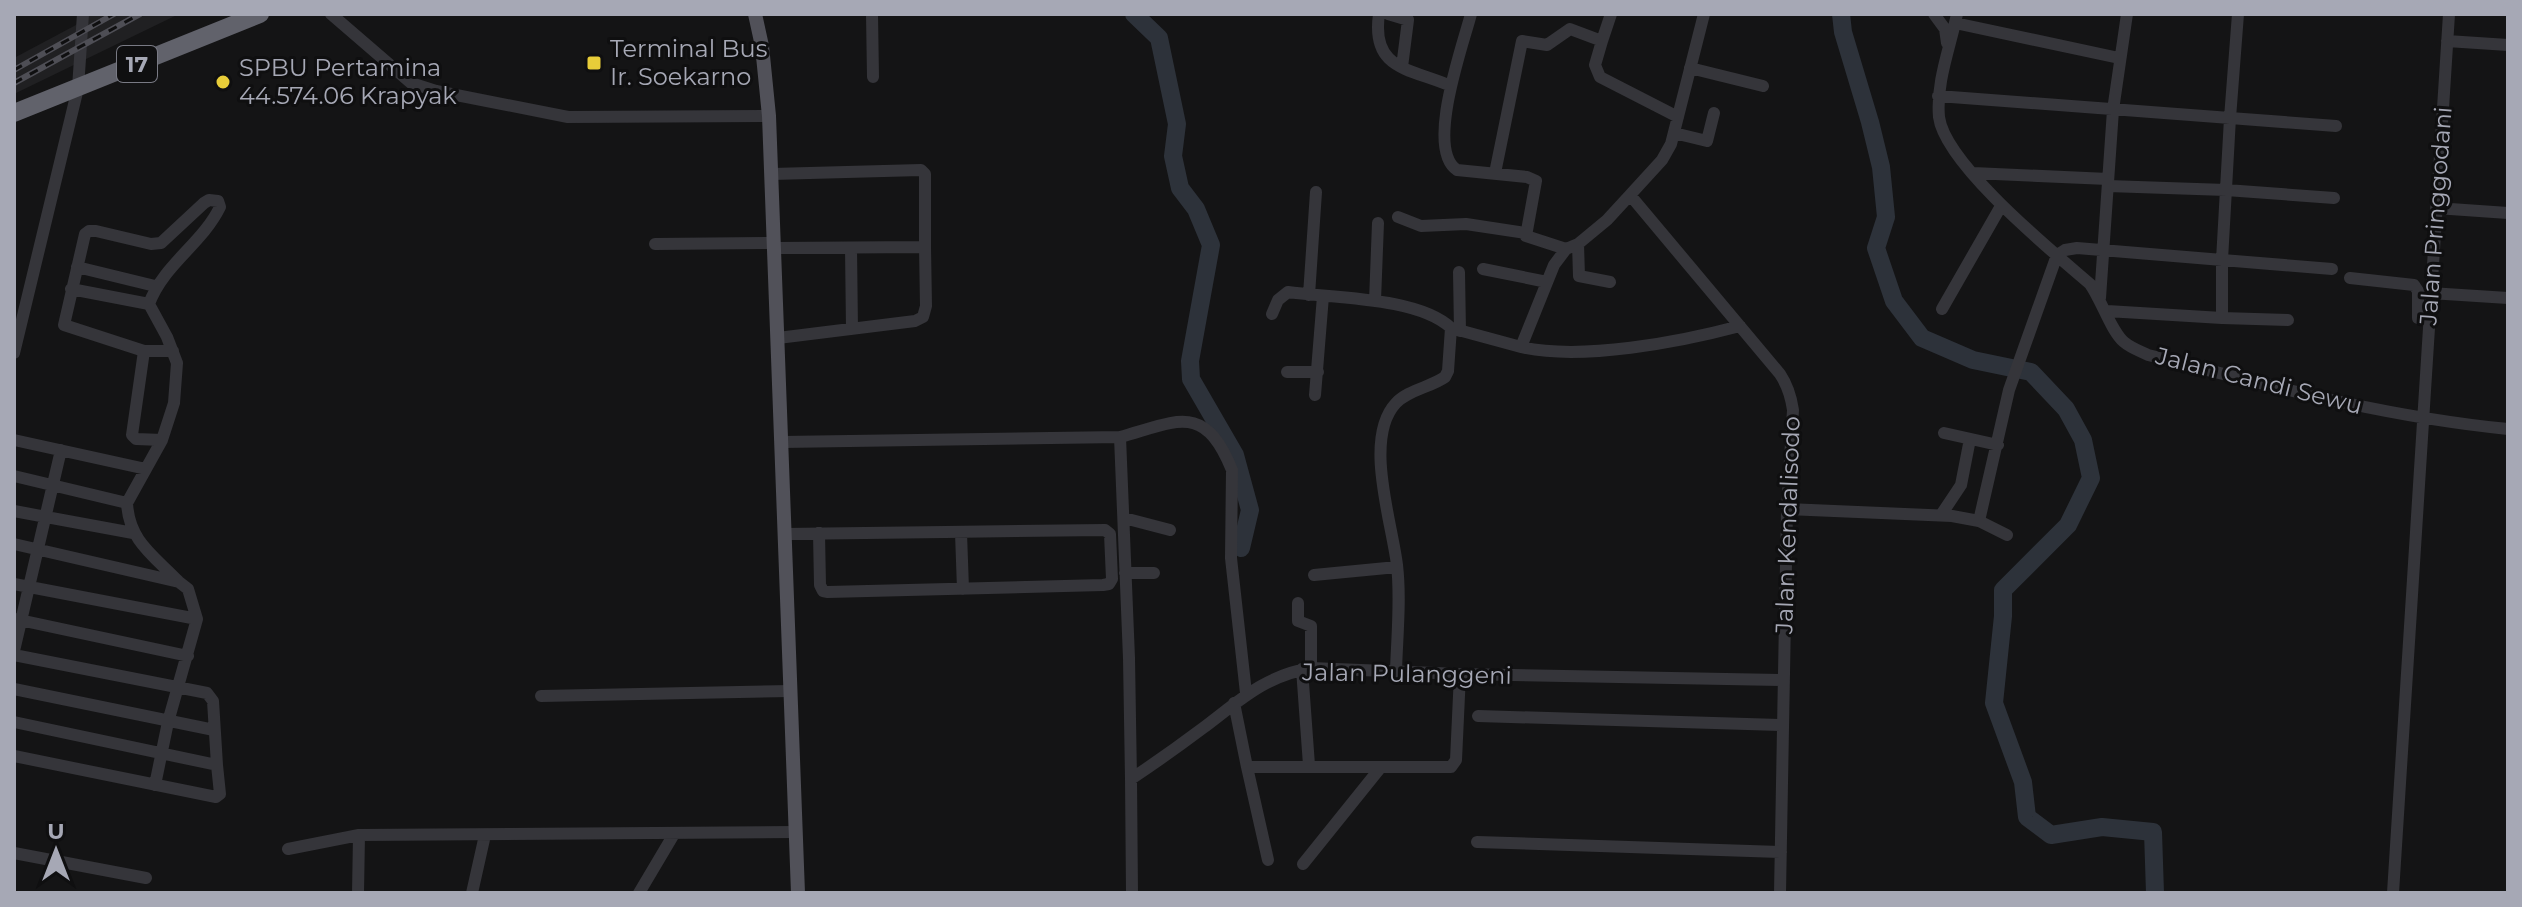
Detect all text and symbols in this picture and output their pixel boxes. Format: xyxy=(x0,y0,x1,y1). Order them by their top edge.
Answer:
place label: Terminal Bus Ir. Soekarno xyxy=(610,34,767,91)
road number: 17 xyxy=(117,46,157,82)
place label: SPBU Pertamina 44.574.06 Krapyak xyxy=(239,53,457,110)
marker: Terminal Bus Ir. Soekarno xyxy=(585,54,603,72)
marker: SPBU Pertamina 44.574.06 Krapyak xyxy=(214,73,232,91)
street label: Jalan Pringgodani xyxy=(2413,106,2458,327)
street label: Jalan Candi Sewu xyxy=(2152,341,2365,420)
street label: Jalan Kendalisodo xyxy=(1769,416,1806,635)
street label: Jalan Pulanggeni xyxy=(1301,657,1512,690)
north arrow xyxy=(16,811,96,891)
text: U xyxy=(47,818,65,845)

